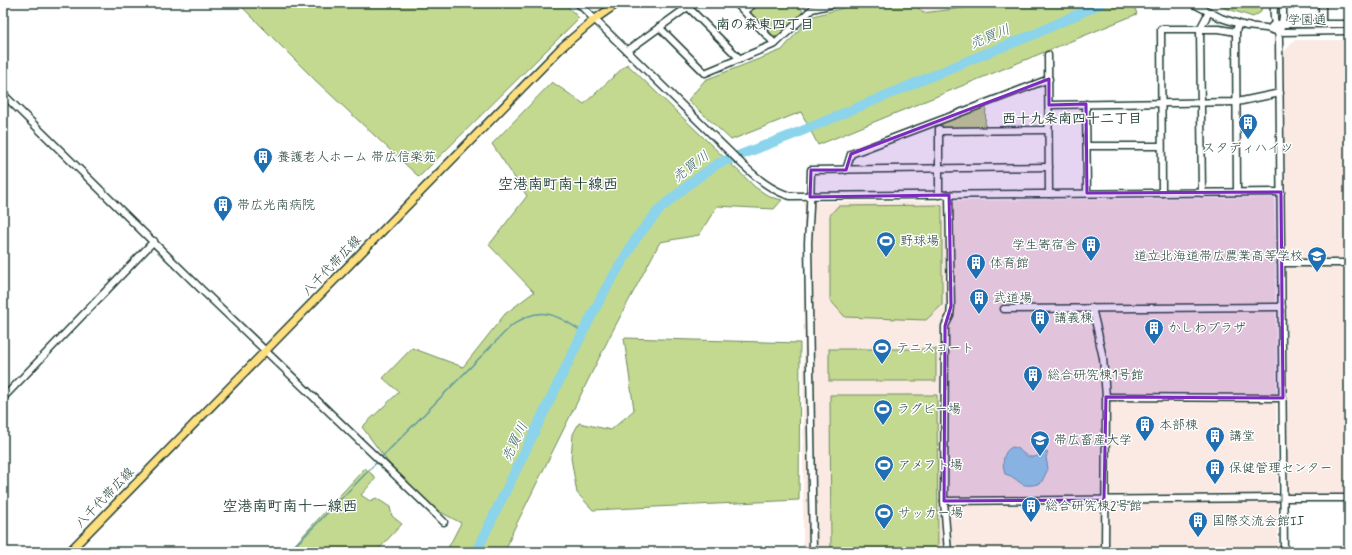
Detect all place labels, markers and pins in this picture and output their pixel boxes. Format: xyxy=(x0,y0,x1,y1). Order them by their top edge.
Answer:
building icon: スタディハイツ xyxy=(1237,112,1259,140)
place label: スタディハイツ xyxy=(1202,140,1294,157)
building icon: 養護老人ホーム 帯広信楽苑 xyxy=(252,146,274,174)
place label: 養護老人ホーム 帯広信楽苑 xyxy=(277,149,436,166)
building icon: 帯広光南病院 xyxy=(212,194,234,222)
place label: 帯広光南病院 xyxy=(237,197,315,214)
sports icon: 野球場 xyxy=(875,230,897,258)
place label: 野球場 xyxy=(900,233,939,250)
building icon: 学生寄宿舎 xyxy=(1080,234,1102,262)
place label: 学生寄宿舎 xyxy=(1012,237,1077,254)
school or university icon: 道立北海道帯広農業高等学校 xyxy=(1306,245,1328,273)
place label: 道立北海道帯広農業高等学校 xyxy=(1134,248,1303,265)
building icon: 体育館 xyxy=(965,252,987,280)
place label: 体育館 xyxy=(990,255,1029,272)
building icon: 武道場 xyxy=(968,287,990,315)
place label: 武道場 xyxy=(993,290,1032,307)
building icon: 講義棟 xyxy=(1029,307,1051,335)
place label: 講義棟 xyxy=(1054,310,1093,327)
building icon: かしわプラザ xyxy=(1143,317,1165,345)
place label: かしわプラザ xyxy=(1168,320,1246,337)
sports icon: テニスコート xyxy=(871,337,893,365)
place label: テニスコート xyxy=(896,340,974,357)
building icon: 総合研究棟1号館 xyxy=(1022,364,1044,392)
place label: 総合研究棟1号館 xyxy=(1047,367,1144,384)
sports icon: ラグビー場 xyxy=(872,398,894,426)
place label: ラグビー場 xyxy=(897,401,961,418)
building icon: 本部棟 xyxy=(1134,414,1156,442)
place label: 本部棟 xyxy=(1159,417,1198,434)
building icon: 講堂 xyxy=(1204,425,1226,453)
place label: 講堂 xyxy=(1229,428,1255,445)
school or university icon: 帯広畜産大学 xyxy=(1029,429,1051,457)
place label: 帯広畜産大学 xyxy=(1054,432,1132,449)
sports icon: アメフト場 xyxy=(873,454,895,482)
place label: アメフト場 xyxy=(898,457,962,474)
building icon: 保健管理センター xyxy=(1204,457,1226,485)
place label: 保健管理センター xyxy=(1229,460,1332,477)
building icon: 総合研究棟2号館 xyxy=(1020,495,1042,523)
place label: 総合研究棟2号館 xyxy=(1045,498,1142,515)
sports icon: サッカー場 xyxy=(873,502,895,530)
place label: サッカー場 xyxy=(898,505,963,522)
building icon: 国際交流会館II xyxy=(1187,510,1209,538)
place label: 国際交流会館II xyxy=(1212,513,1305,530)

